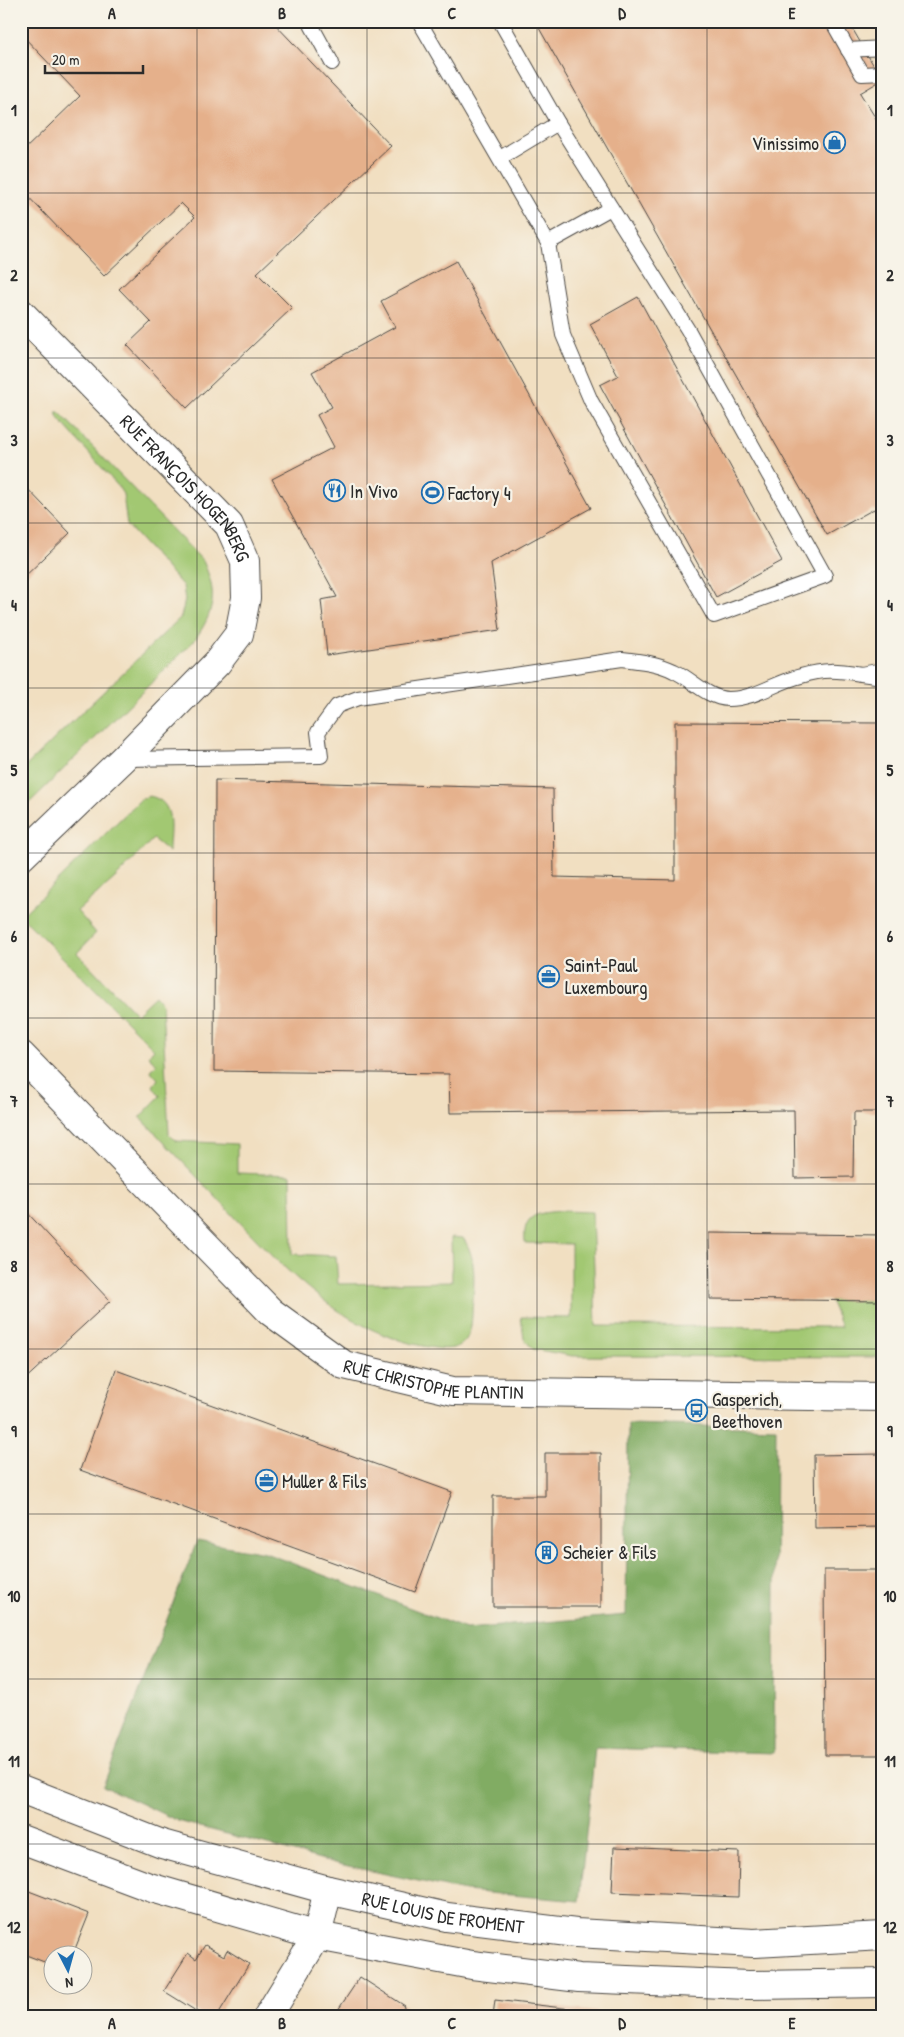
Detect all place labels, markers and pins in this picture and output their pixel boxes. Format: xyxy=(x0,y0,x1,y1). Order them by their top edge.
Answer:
place label: Vinissimo xyxy=(752,130,819,156)
shop icon: Vinissimo xyxy=(823,131,847,155)
place label: In Vivo xyxy=(350,478,398,504)
restaurant icon: In Vivo xyxy=(322,479,346,503)
place label: Factory 4 xyxy=(447,480,511,506)
sports icon: Factory 4 xyxy=(420,481,444,505)
place label: Saint-Paul Luxembourg xyxy=(565,952,648,1000)
office icon: Saint-Paul Luxembourg xyxy=(537,964,561,988)
place label: Gasperich, Beethoven xyxy=(712,1386,783,1434)
bus stop icon: Gasperich, Beethoven xyxy=(684,1398,708,1422)
place label: Muller & Fils xyxy=(282,1468,367,1494)
office icon: Muller & Fils xyxy=(254,1469,278,1493)
place label: Scheier & Fils xyxy=(563,1539,656,1565)
building icon: Scheier & Fils xyxy=(535,1540,559,1564)

